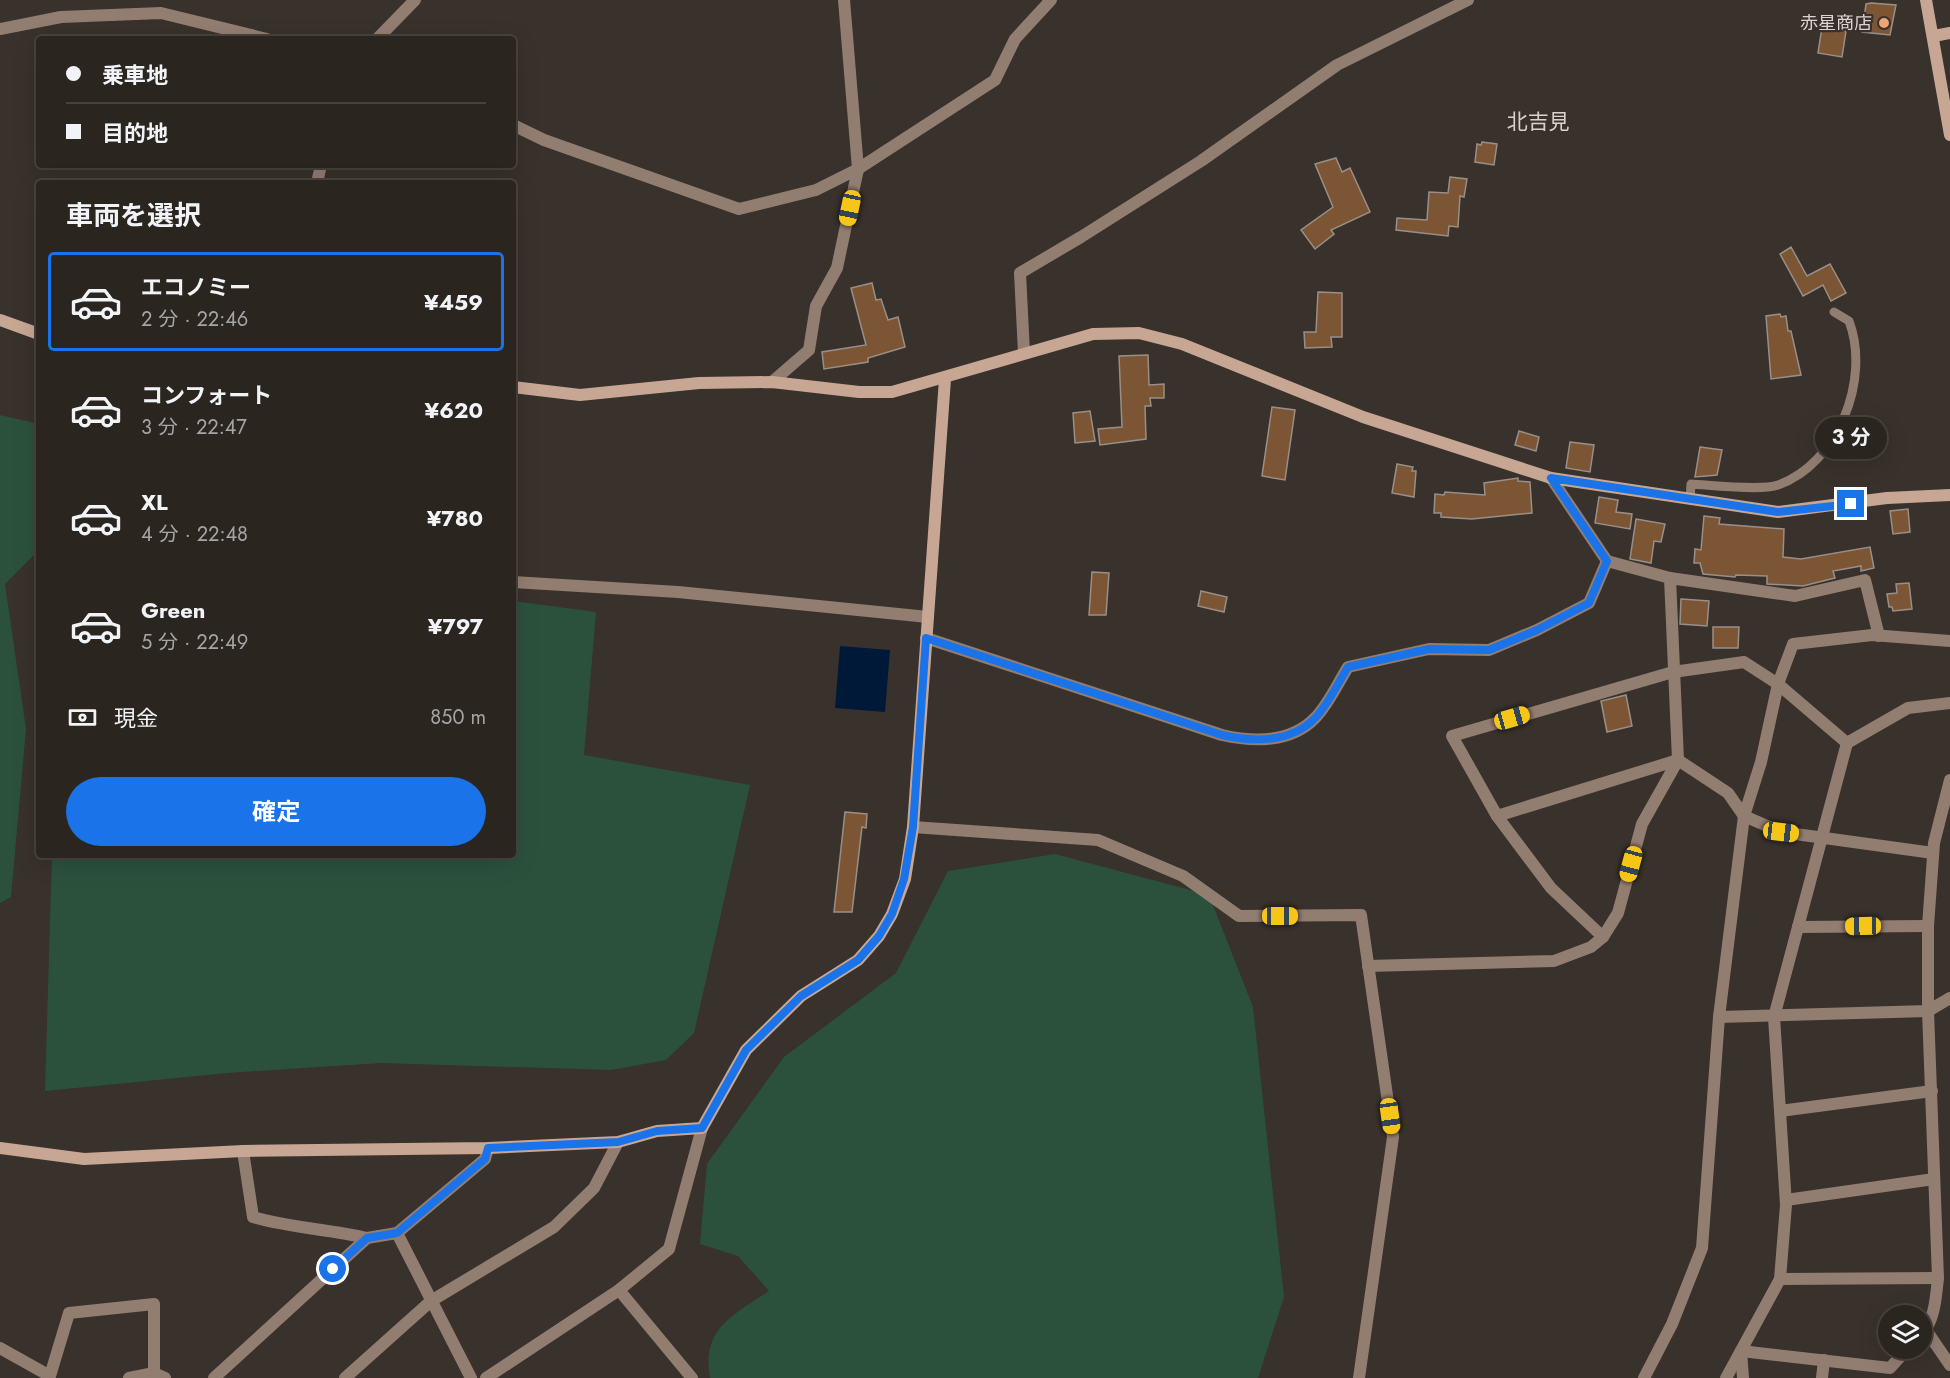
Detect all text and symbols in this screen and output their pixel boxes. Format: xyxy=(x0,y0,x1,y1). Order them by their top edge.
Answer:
place label: 赤星商店 xyxy=(1800,10,1872,36)
marker: 赤星商店 xyxy=(1877,16,1891,30)
text: 乗車地 xyxy=(102,59,168,91)
district label: 北吉見 xyxy=(1507,107,1570,137)
text: 目的地 xyxy=(102,117,168,149)
car xyxy=(837,189,863,227)
text: 車両を選択 xyxy=(66,196,201,235)
text: エコノミー xyxy=(141,271,251,303)
icon: car xyxy=(69,275,123,329)
text: ¥459 xyxy=(424,286,483,318)
text: 2 分 · 22:46 xyxy=(141,305,248,334)
text: コンフォート xyxy=(141,379,272,411)
icon: car xyxy=(69,383,123,437)
text: ¥620 xyxy=(425,394,483,426)
text: 3 分 · 22:47 xyxy=(141,413,247,442)
callout: 3 分 xyxy=(1815,417,1887,459)
text: 3 分 xyxy=(1832,423,1870,452)
text: XL xyxy=(141,486,168,518)
route end xyxy=(1837,490,1864,517)
icon: car xyxy=(69,491,123,545)
text: ¥780 xyxy=(427,502,483,534)
text: 4 分 · 22:48 xyxy=(141,520,248,549)
text: Green xyxy=(141,594,205,626)
icon: car xyxy=(69,599,123,653)
text: ¥797 xyxy=(428,610,483,642)
text: 5 分 · 22:49 xyxy=(141,628,248,657)
icon: cash xyxy=(66,701,99,734)
text: 現金 xyxy=(114,702,158,734)
text: 850 m xyxy=(430,703,486,732)
car xyxy=(1492,704,1532,732)
button: 確定 xyxy=(66,777,486,846)
car xyxy=(1762,821,1800,843)
car xyxy=(1618,844,1644,884)
car xyxy=(1262,907,1298,925)
car xyxy=(1845,917,1881,935)
car xyxy=(1379,1097,1401,1135)
route start xyxy=(319,1255,346,1282)
map controls xyxy=(1878,1305,1932,1359)
button: layers xyxy=(1878,1305,1932,1359)

